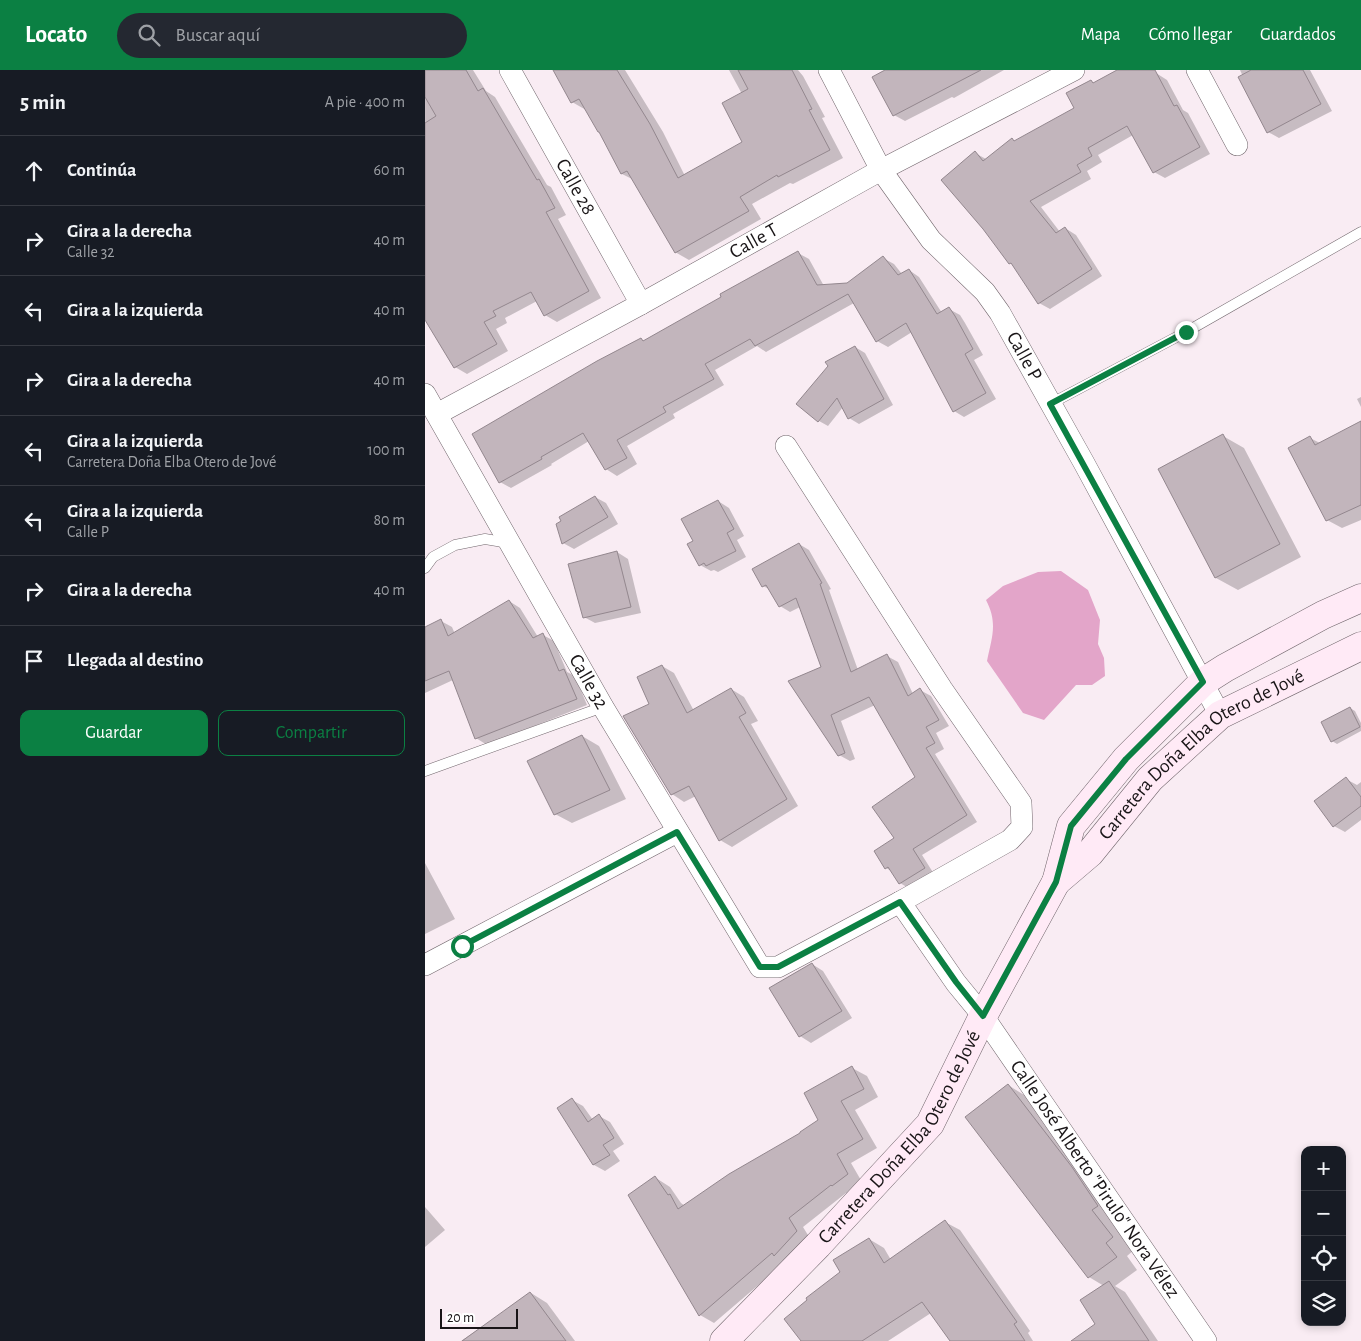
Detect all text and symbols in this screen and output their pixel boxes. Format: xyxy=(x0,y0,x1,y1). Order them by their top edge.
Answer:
search box xyxy=(117,13,467,58)
icon: search xyxy=(135,21,163,49)
text: Locato xyxy=(25,23,87,47)
text: Buscar aquí xyxy=(175,26,260,45)
text: Mapa xyxy=(1081,26,1121,44)
text: Cómo llegar xyxy=(1149,26,1232,44)
text: Guardados xyxy=(1260,26,1336,44)
text: 5 min xyxy=(20,92,66,113)
text: A pie · 400 m xyxy=(325,94,405,110)
street label: Calle 28 xyxy=(552,156,599,218)
icon: ahead xyxy=(20,157,48,185)
text: Continúa xyxy=(67,161,136,180)
text: 60 m xyxy=(374,162,405,178)
street label: Calle T xyxy=(726,220,782,262)
text: Gira a la derecha xyxy=(67,222,192,241)
icon: right xyxy=(20,227,48,255)
text: 40 m xyxy=(373,232,405,248)
text: Calle 32 xyxy=(67,244,115,260)
icon: left xyxy=(20,297,48,325)
text: Gira a la izquierda xyxy=(67,301,203,320)
text: 40 m xyxy=(373,302,405,318)
route end xyxy=(1175,321,1198,344)
street label: Calle P xyxy=(1003,328,1046,384)
icon: right xyxy=(20,367,48,395)
text: Gira a la derecha xyxy=(67,371,192,390)
text: 40 m xyxy=(373,372,405,388)
text: Gira a la izquierda xyxy=(67,432,203,451)
icon: left xyxy=(20,437,48,465)
text: 100 m xyxy=(367,442,405,458)
text: Carretera Doña Elba Otero de Jové xyxy=(67,454,276,470)
text: Gira a la izquierda xyxy=(67,502,203,521)
icon: left xyxy=(20,507,48,535)
text: 80 m xyxy=(374,512,405,528)
text: Calle P xyxy=(67,524,109,540)
icon: right xyxy=(20,577,48,605)
text: Gira a la derecha xyxy=(67,581,192,600)
text: 40 m xyxy=(373,582,405,598)
icon: arrive xyxy=(20,647,48,675)
text: Llegada al destino xyxy=(67,651,204,670)
street label: Calle 32 xyxy=(565,651,612,713)
street label: Carretera Doña Elba Otero de Jové xyxy=(1095,665,1307,844)
button: Guardar xyxy=(20,710,208,756)
button: Compartir xyxy=(218,710,405,756)
route start xyxy=(451,935,474,958)
street label: Carretera Doña Elba Otero de Jové xyxy=(814,1027,984,1248)
street label: Calle José Alberto "Pirulo" Nora Vélez xyxy=(1007,1057,1183,1302)
map controls xyxy=(1301,1146,1346,1326)
button: + xyxy=(1301,1146,1346,1191)
button: − xyxy=(1301,1191,1346,1236)
button: locate xyxy=(1301,1236,1346,1281)
button: layers xyxy=(1301,1281,1346,1326)
scale bar xyxy=(440,1306,517,1329)
text: 20 m xyxy=(447,1311,474,1325)

